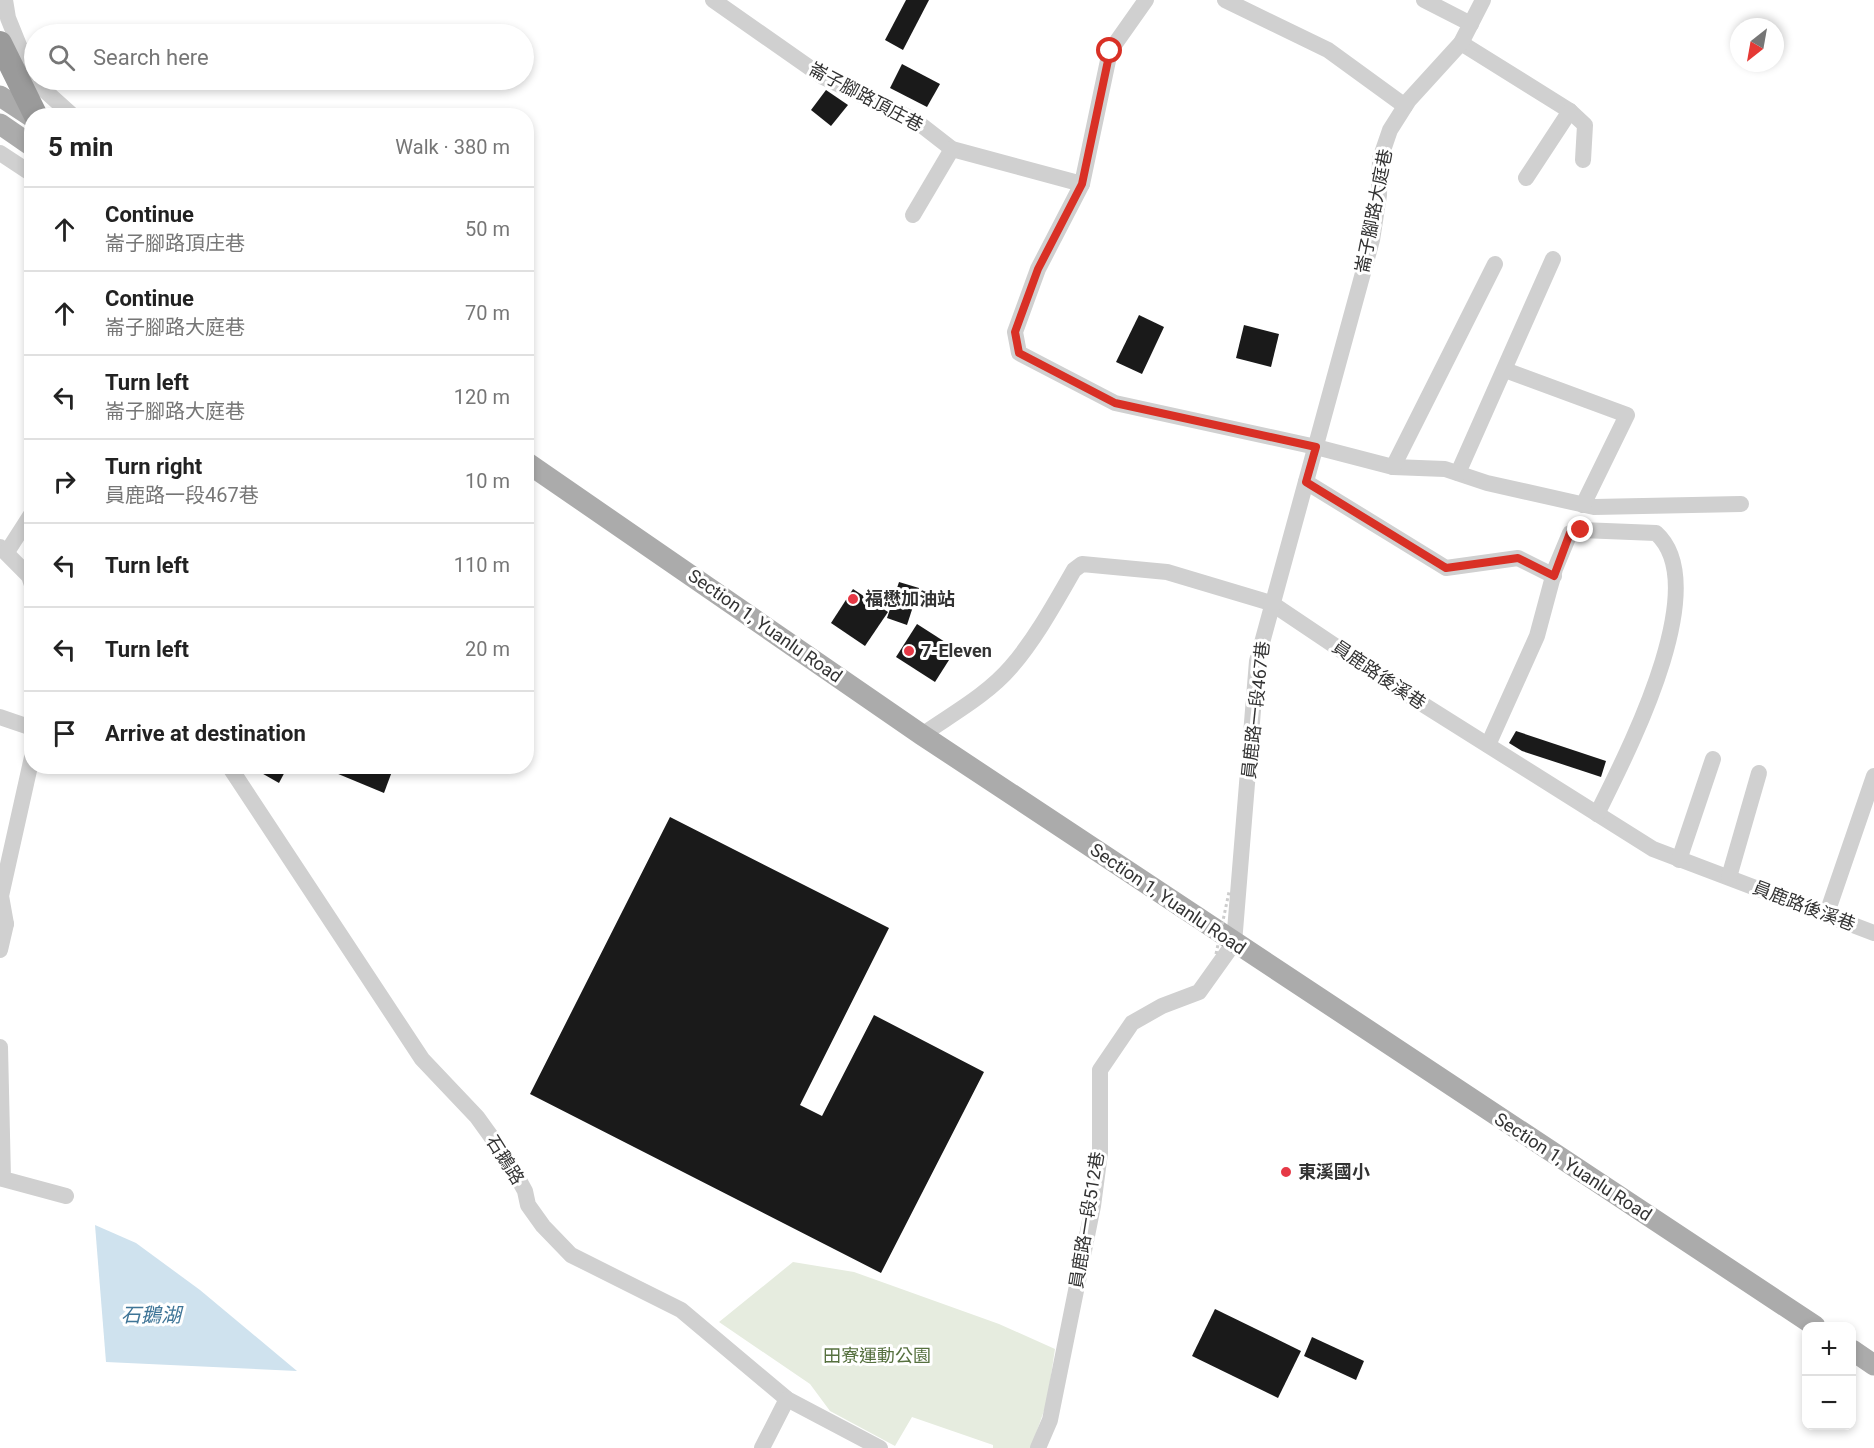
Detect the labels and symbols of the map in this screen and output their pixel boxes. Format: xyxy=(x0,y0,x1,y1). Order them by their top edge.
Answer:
north arrow xyxy=(1730,18,1784,72)
route start xyxy=(1096,37,1122,63)
street label: 崙子腳路頂庄巷 xyxy=(806,58,927,135)
street label: 崙子腳路大庭巷 xyxy=(1351,147,1396,275)
route end xyxy=(1567,516,1593,542)
street label: Section 1, Yuanlu Road xyxy=(684,565,846,687)
place label: 福懋加油站 xyxy=(865,588,955,609)
marker: 福懋加油站 xyxy=(846,592,860,606)
street label: 員鹿路後溪巷 xyxy=(1329,636,1430,713)
place label: 7-Eleven xyxy=(921,640,992,661)
street label: 員鹿路一段467巷 xyxy=(1238,640,1273,780)
marker: 7-Eleven xyxy=(902,644,916,658)
street label: Section 1, Yuanlu Road xyxy=(1087,839,1250,958)
street label: 員鹿路後溪巷 xyxy=(1750,876,1858,935)
street label: Section 1, Yuanlu Road xyxy=(1491,1108,1656,1225)
street label: 石鵝路 xyxy=(482,1131,529,1188)
street label: 員鹿路一段512巷 xyxy=(1065,1150,1108,1290)
place label: 東溪國小 xyxy=(1298,1161,1370,1182)
marker: 東溪國小 xyxy=(1279,1165,1293,1179)
water label: 石鵝湖 xyxy=(121,1303,184,1327)
park label: 田寮運動公園 xyxy=(823,1345,931,1366)

